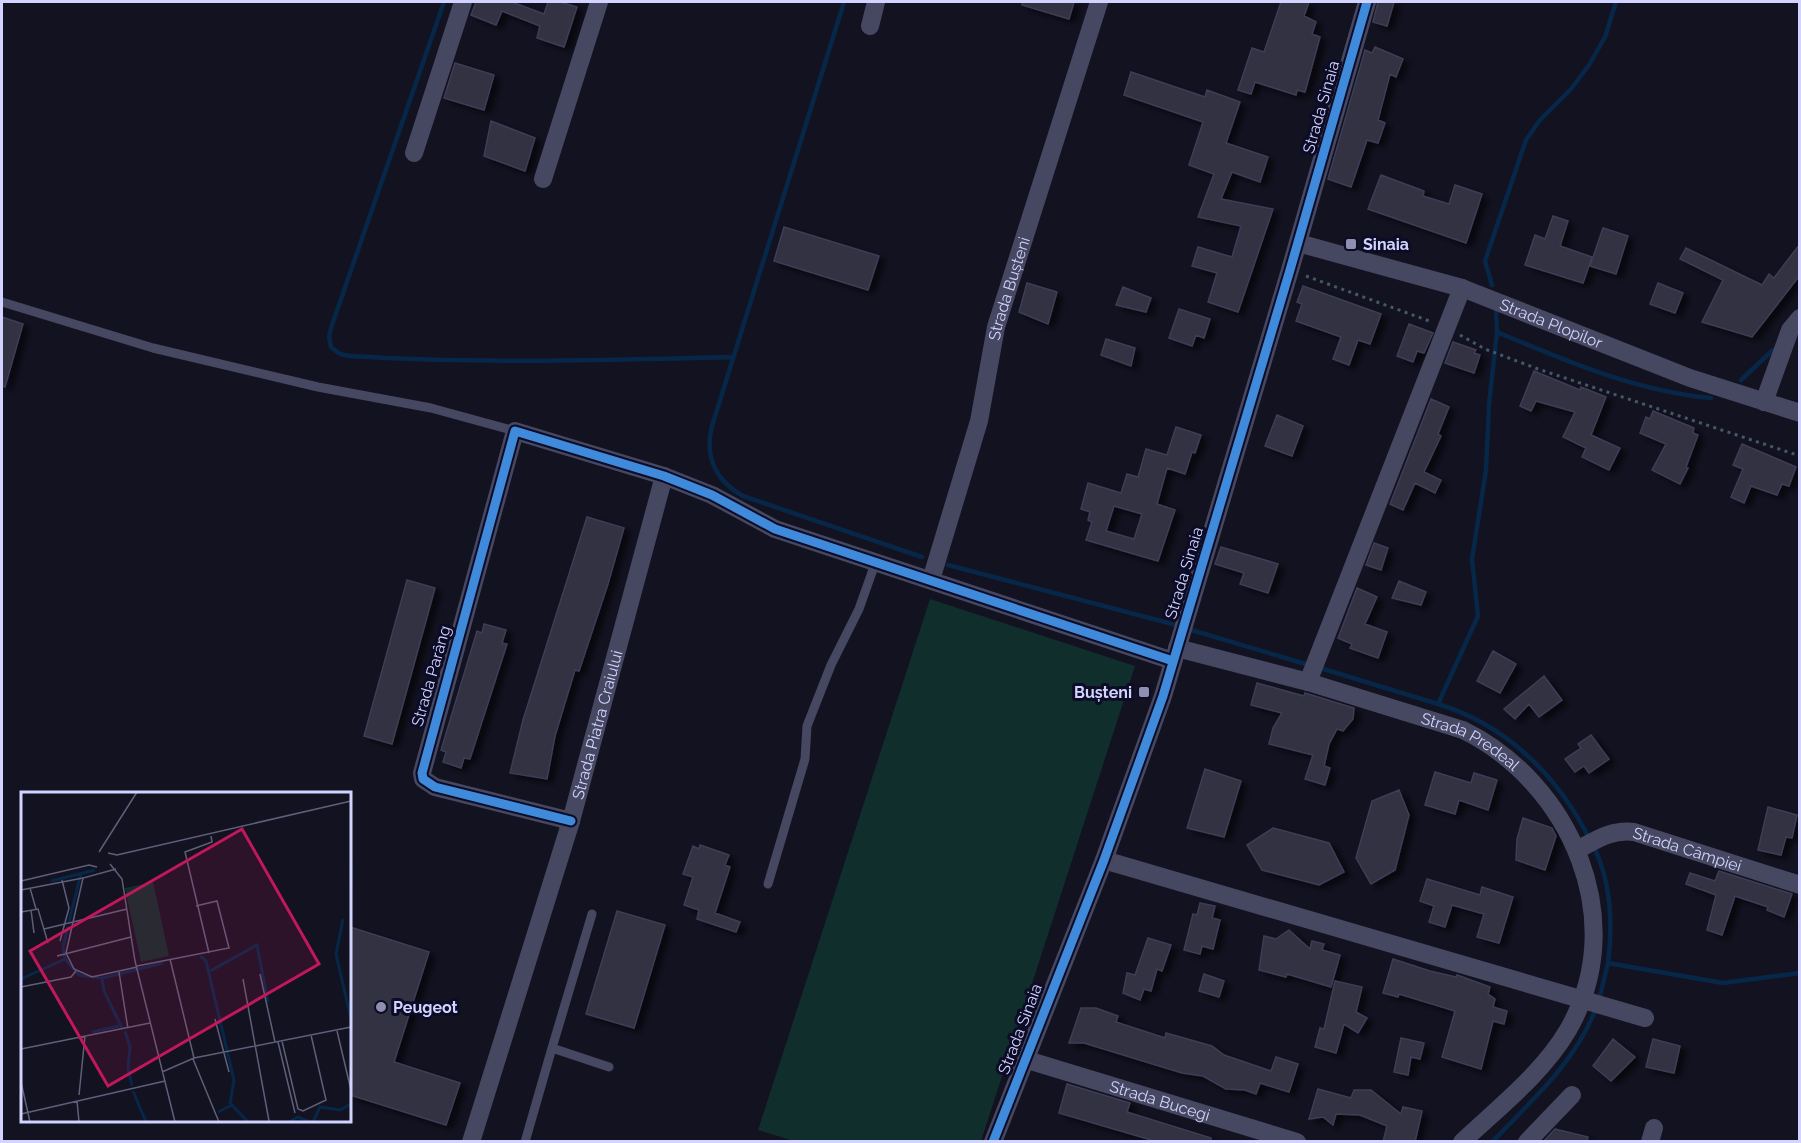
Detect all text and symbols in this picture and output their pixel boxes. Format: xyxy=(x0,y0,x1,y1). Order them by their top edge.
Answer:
street label: Strada Sinaia xyxy=(1299,59,1343,155)
street label: Strada Bușteni xyxy=(984,234,1033,342)
place label: Sinaia xyxy=(1363,235,1409,254)
marker: Sinaia xyxy=(1344,237,1358,251)
street label: Strada Plopilor xyxy=(1497,294,1606,352)
street label: Strada Sinaia xyxy=(1161,525,1207,621)
street label: Strada Parâng xyxy=(408,623,454,729)
street label: Strada Piatra Craiului xyxy=(568,648,626,801)
place label: Bușteni xyxy=(1074,683,1132,702)
marker: Bușteni xyxy=(1137,685,1151,699)
street label: Strada Predeal xyxy=(1419,708,1524,775)
inset map xyxy=(21,792,351,1122)
street label: Strada Câmpiei xyxy=(1631,823,1744,875)
street label: Strada Sinaia xyxy=(994,981,1046,1077)
place label: Peugeot xyxy=(393,998,458,1017)
marker: Peugeot xyxy=(374,1000,388,1014)
street label: Strada Bucegi xyxy=(1107,1076,1212,1124)

